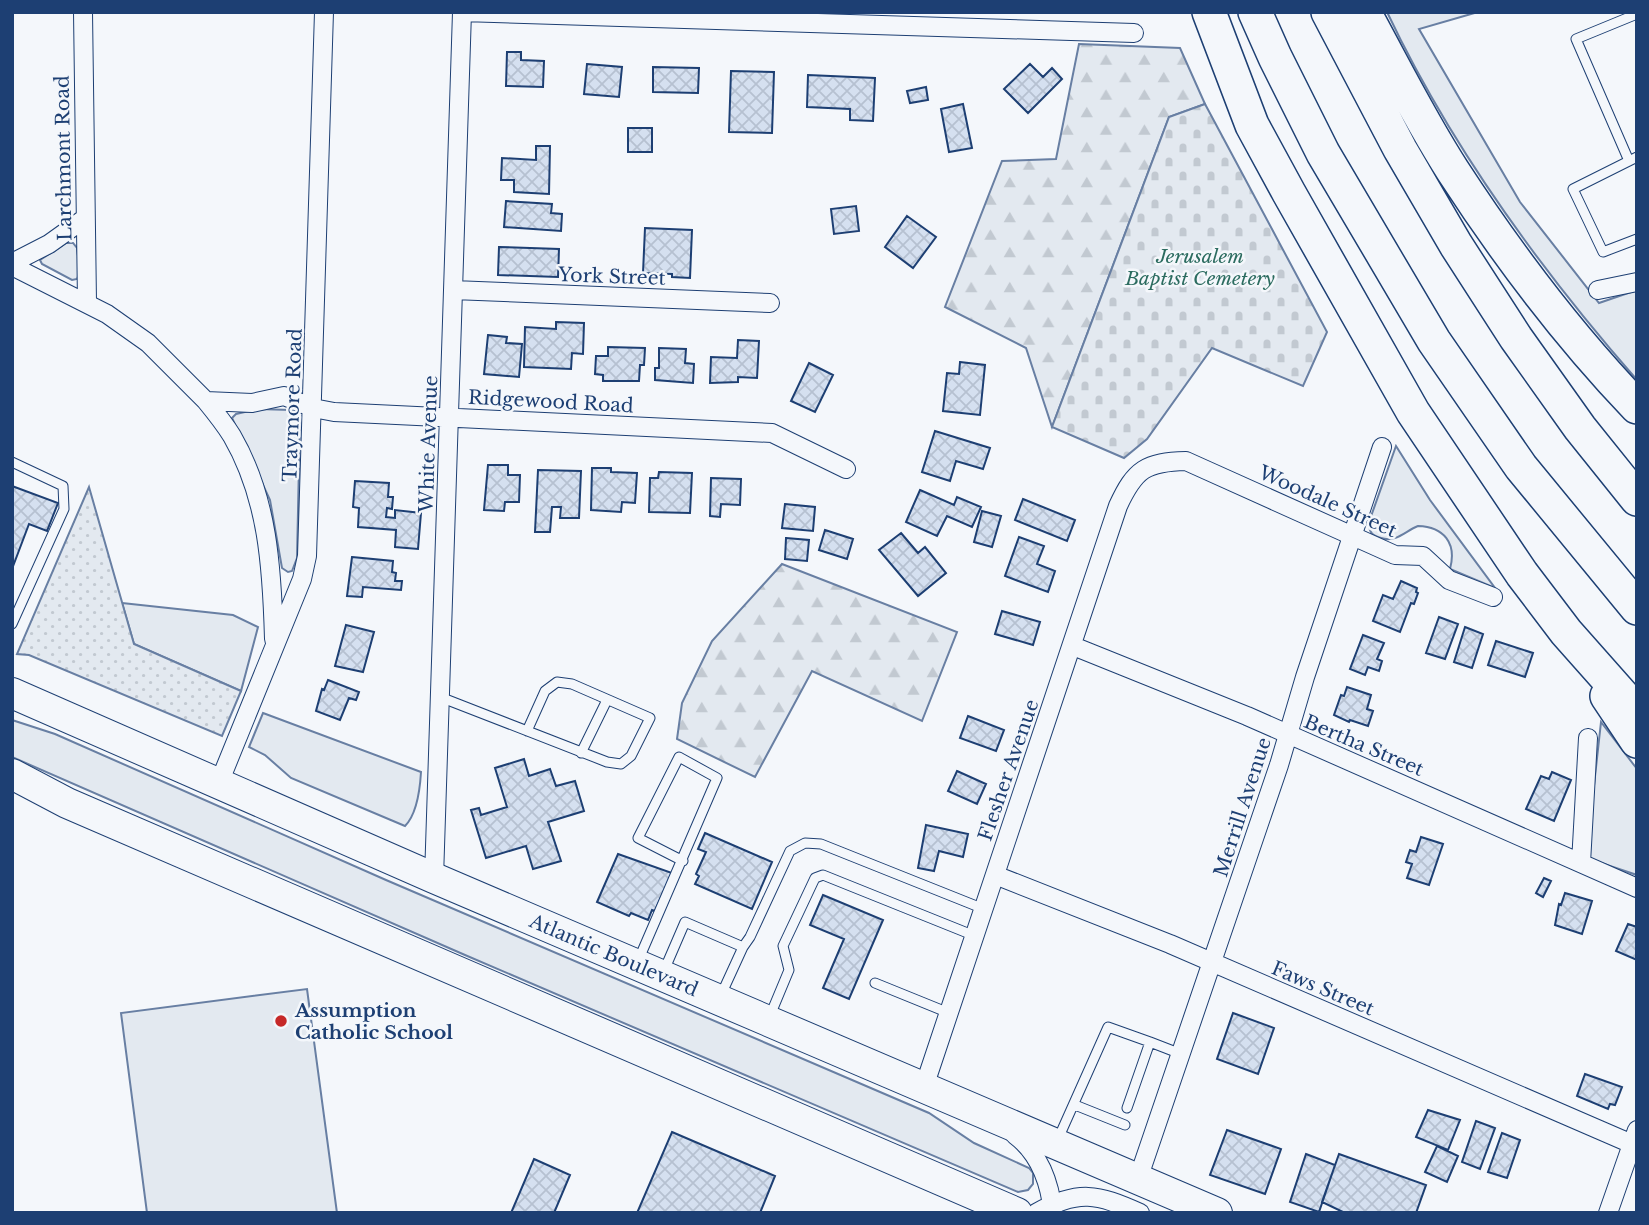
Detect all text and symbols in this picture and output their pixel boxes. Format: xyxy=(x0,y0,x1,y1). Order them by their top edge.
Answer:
street label: Larchmont Road xyxy=(51,75,76,241)
park label: Jerusalem Baptist Cemetery xyxy=(1124,245,1275,290)
street label: York Street xyxy=(557,263,667,290)
street label: Traymore Road xyxy=(278,328,307,482)
street label: White Avenue xyxy=(415,375,442,514)
street label: Ridgewood Road xyxy=(468,386,635,417)
street label: Woodale Street xyxy=(1254,460,1401,543)
street label: Flesher Avenue xyxy=(974,696,1043,844)
street label: Bertha Street xyxy=(1301,710,1428,781)
street label: Merrill Avenue xyxy=(1209,735,1276,880)
street label: Atlantic Boulevard xyxy=(525,909,702,1001)
street label: Faws Street xyxy=(1268,956,1378,1021)
place label: Assumption Catholic School xyxy=(294,999,453,1044)
marker: Assumption Catholic School xyxy=(273,1013,289,1029)

